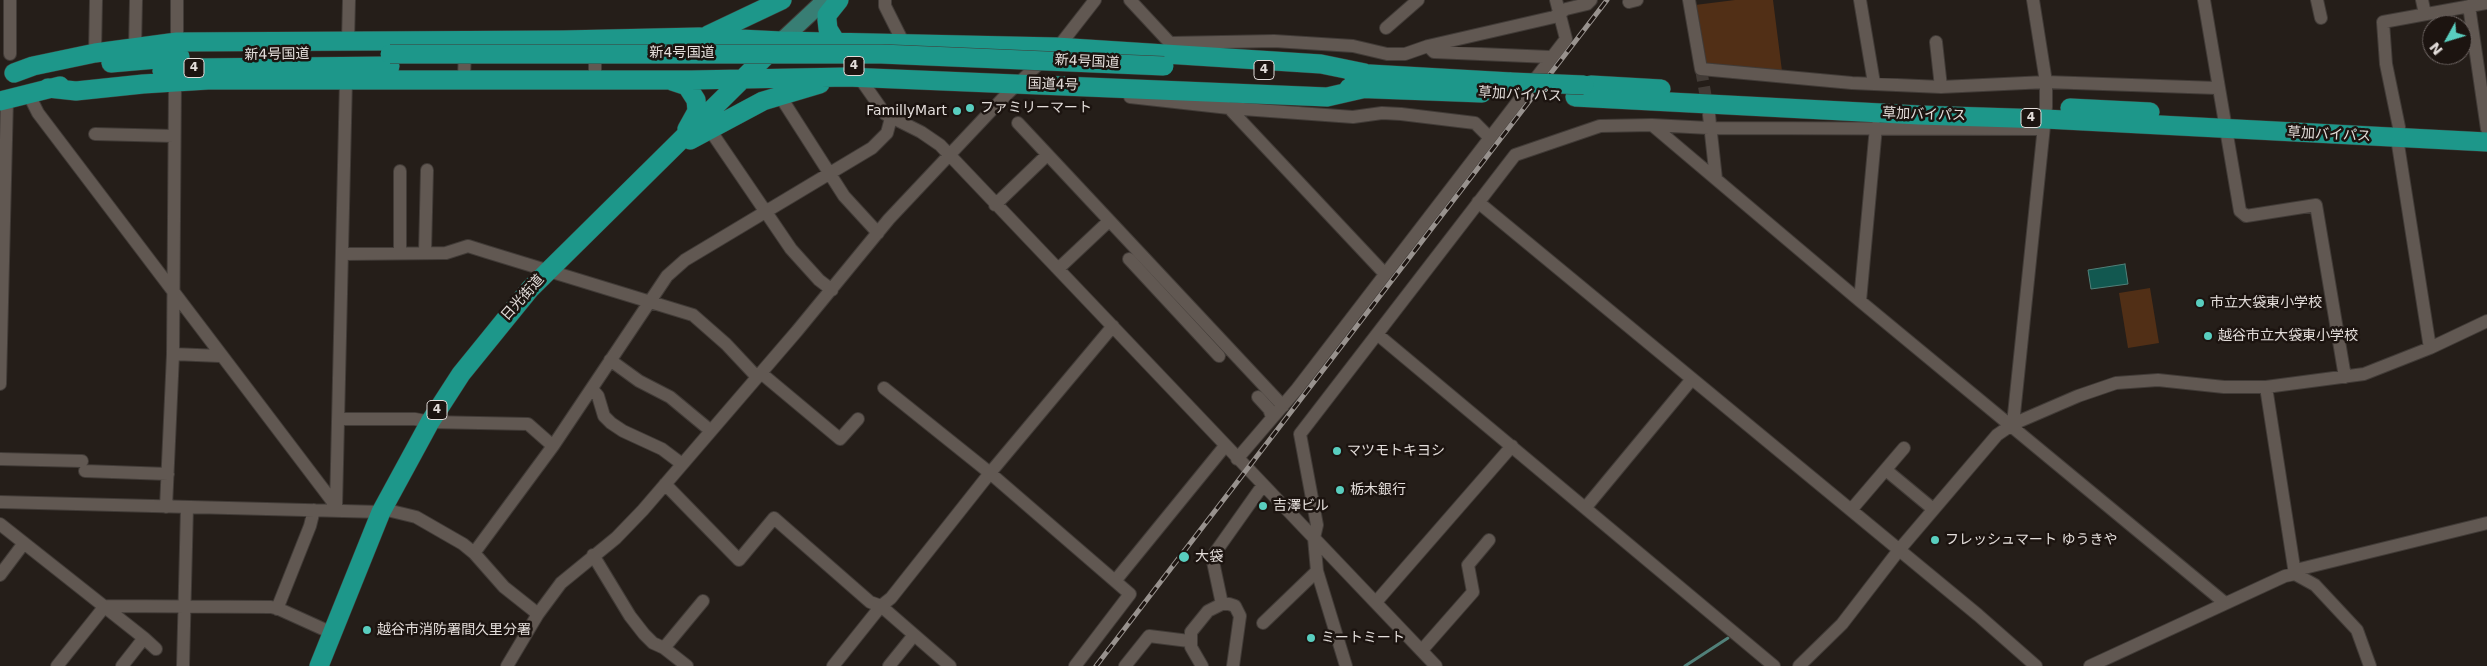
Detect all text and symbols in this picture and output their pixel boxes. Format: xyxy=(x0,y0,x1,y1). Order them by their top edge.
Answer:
north arrow xyxy=(2422,15,2472,65)
text: N xyxy=(2426,39,2446,58)
street label: 新4号国道 xyxy=(650,45,714,61)
street label: 新4号国道 xyxy=(244,46,310,64)
street label: 新4号国道 xyxy=(1054,52,1120,72)
road number: 4 xyxy=(844,56,864,76)
road number: 4 xyxy=(184,58,204,78)
road number: 4 xyxy=(1254,60,1274,80)
street label: 国道4号 xyxy=(1027,76,1079,94)
street label: 草加バイパス xyxy=(1478,84,1562,106)
place label: ファミリーマート xyxy=(980,100,1092,116)
marker: ファミリーマート xyxy=(964,102,976,114)
place label: FamillyMart xyxy=(866,103,947,119)
marker: FamillyMart xyxy=(951,105,963,117)
street label: 草加バイパス xyxy=(1882,105,1966,125)
road number: 4 xyxy=(2021,109,2041,128)
street label: 草加バイパス xyxy=(2287,124,2371,146)
street label: 日光街道 xyxy=(498,272,548,324)
place label: 市立大袋東小学校 xyxy=(2210,295,2322,311)
marker: 市立大袋東小学校 xyxy=(2194,297,2206,309)
place label: 越谷市立大袋東小学校 xyxy=(2218,328,2358,344)
marker: 越谷市立大袋東小学校 xyxy=(2202,330,2214,342)
road number: 4 xyxy=(427,400,447,420)
place label: マツモトキヨシ xyxy=(1347,443,1445,459)
marker: マツモトキヨシ xyxy=(1331,445,1343,457)
place label: 栃木銀行 xyxy=(1350,482,1406,498)
marker: 栃木銀行 xyxy=(1334,484,1346,496)
place label: 吉澤ビル xyxy=(1273,498,1329,514)
marker: 吉澤ビル xyxy=(1257,500,1269,512)
place label: フレッシュマート ゆうきや xyxy=(1945,532,2117,548)
marker: フレッシュマート ゆうきや xyxy=(1929,534,1941,546)
place label: 大袋 xyxy=(1195,549,1223,565)
marker: 大袋 xyxy=(1177,550,1191,564)
place label: 越谷市消防署間久里分署 xyxy=(377,622,531,638)
marker: 越谷市消防署間久里分署 xyxy=(361,624,373,636)
place label: ミートミート xyxy=(1321,630,1405,646)
marker: ミートミート xyxy=(1305,632,1317,644)

